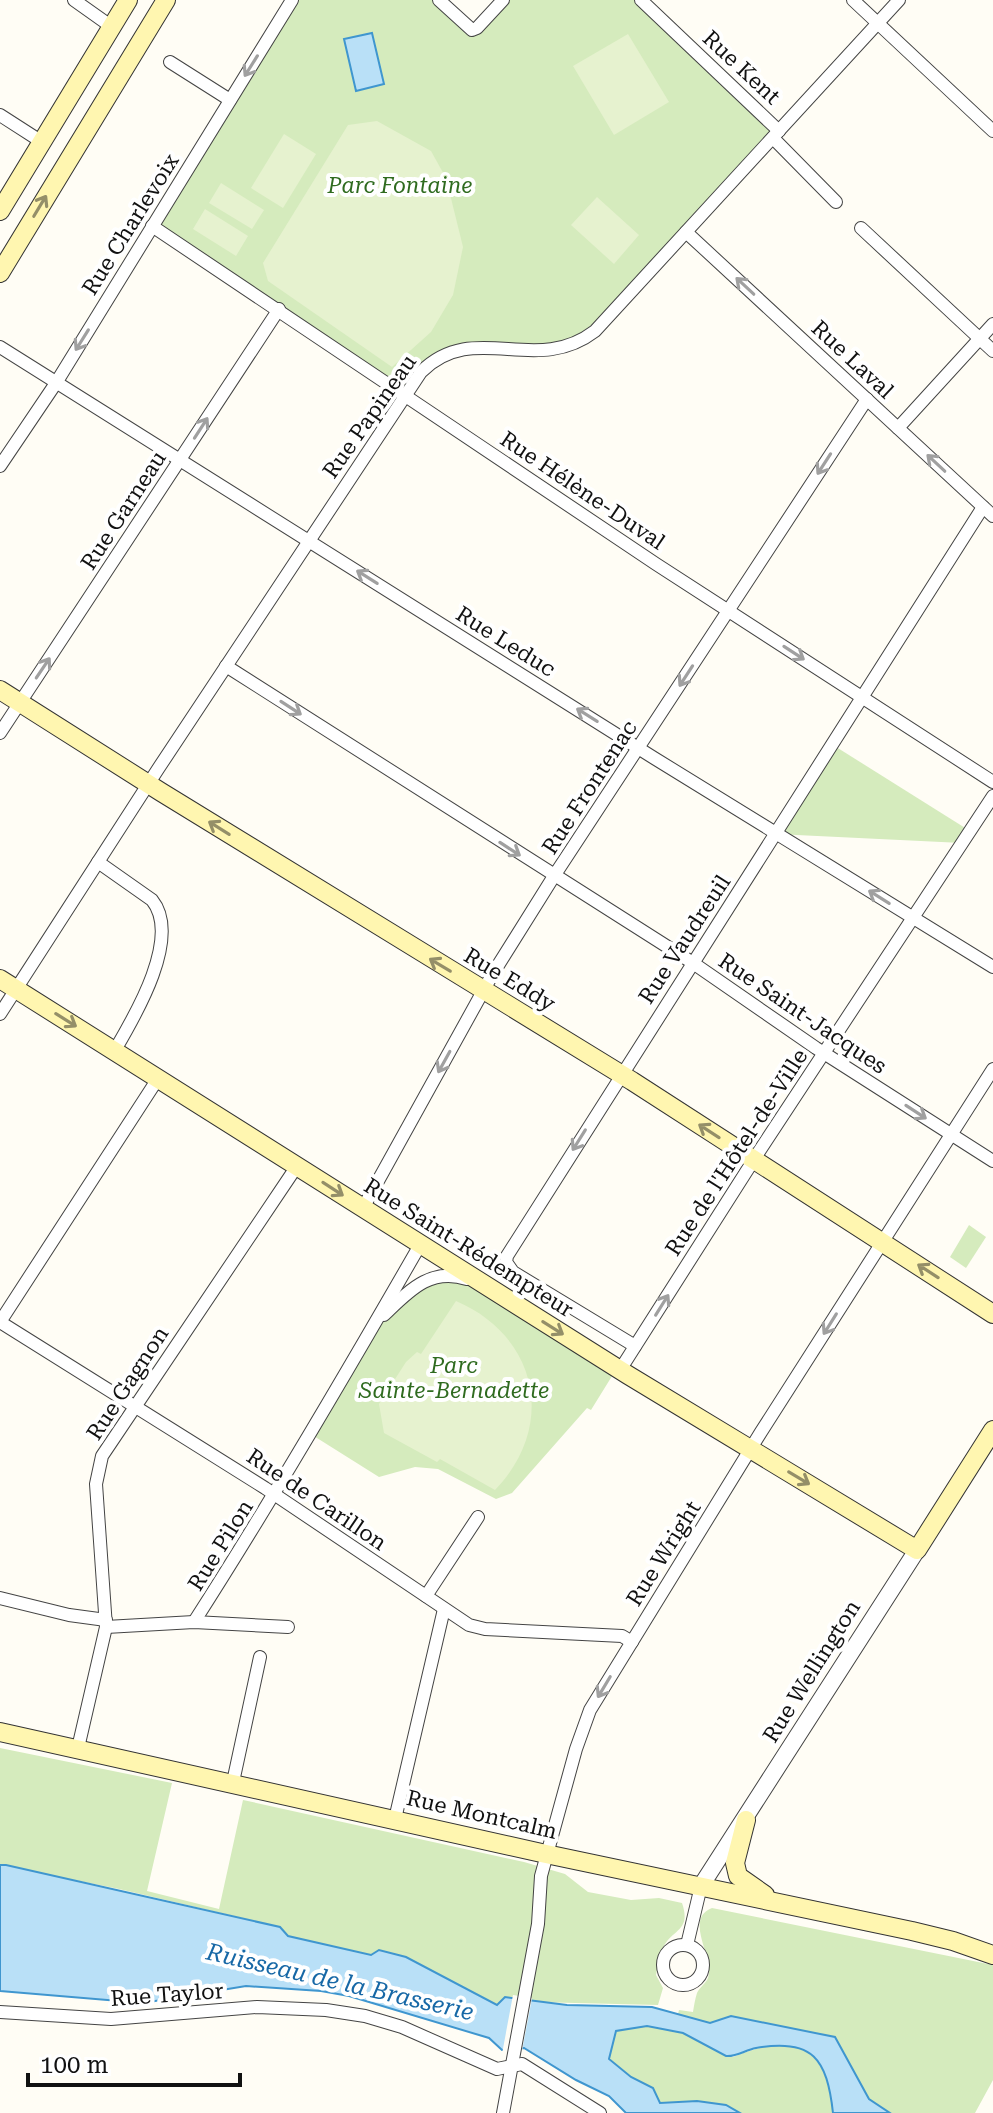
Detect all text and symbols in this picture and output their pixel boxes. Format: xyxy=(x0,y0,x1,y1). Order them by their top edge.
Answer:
street label: Rue Kent xyxy=(698,25,785,109)
one-way arrow xyxy=(243,54,259,77)
street label: Rue Charlevoix xyxy=(77,149,184,299)
park label: Parc Fontaine xyxy=(327,173,472,198)
one-way arrow xyxy=(33,195,49,218)
one-way arrow xyxy=(735,277,755,296)
street label: Rue Laval xyxy=(807,315,899,404)
one-way arrow xyxy=(74,328,90,351)
street label: Rue Papineau xyxy=(318,350,421,483)
one-way arrow xyxy=(193,417,210,439)
street label: Rue Hélène-Duval xyxy=(496,426,670,555)
street label: Rue Garneau xyxy=(76,446,171,574)
one-way arrow xyxy=(815,453,832,475)
one-way arrow xyxy=(926,455,946,473)
one-way arrow xyxy=(356,569,378,586)
street label: Rue Leduc xyxy=(452,601,560,682)
one-way arrow xyxy=(782,644,804,661)
one-way arrow xyxy=(34,657,51,679)
one-way arrow xyxy=(677,664,694,686)
one-way arrow xyxy=(279,701,302,717)
one-way arrow xyxy=(576,707,599,723)
street label: Rue Frontenac xyxy=(537,716,642,859)
one-way arrow xyxy=(208,820,231,836)
one-way arrow xyxy=(498,841,521,857)
street label: Rue Vaudreuil xyxy=(634,870,735,1008)
one-way arrow xyxy=(868,889,891,905)
street label: Rue Eddy xyxy=(460,943,560,1016)
street label: Rue Saint-Jacques xyxy=(714,948,891,1079)
one-way arrow xyxy=(429,956,452,972)
one-way arrow xyxy=(55,1012,77,1029)
street label: Rue de l'Hôtel-de-Ville xyxy=(660,1044,813,1260)
one-way arrow xyxy=(435,1049,451,1073)
one-way arrow xyxy=(904,1105,927,1121)
one-way arrow xyxy=(698,1123,721,1139)
one-way arrow xyxy=(570,1129,587,1151)
street label: Rue Saint-Rédempteur xyxy=(360,1173,578,1322)
one-way arrow xyxy=(322,1181,344,1197)
one-way arrow xyxy=(917,1263,939,1280)
one-way arrow xyxy=(654,1294,671,1316)
one-way arrow xyxy=(821,1312,838,1334)
one-way arrow xyxy=(541,1321,564,1337)
street label: Rue Gagnon xyxy=(82,1322,173,1445)
park label: Parc Sainte-Bernadette xyxy=(358,1353,549,1403)
street label: Rue de Carillon xyxy=(242,1443,391,1555)
one-way arrow xyxy=(787,1470,810,1486)
street label: Rue Pilon xyxy=(183,1495,258,1595)
street label: Rue Wright xyxy=(621,1496,706,1610)
street label: Rue Wellington xyxy=(758,1596,865,1747)
one-way arrow xyxy=(595,1675,611,1698)
street label: Rue Montcalm xyxy=(404,1785,560,1844)
water label: Ruisseau de la Brasserie xyxy=(203,1937,476,2026)
street label: Rue Taylor xyxy=(110,1978,224,2011)
scale bar xyxy=(28,2037,240,2087)
text: 100 m xyxy=(40,2051,108,2079)

